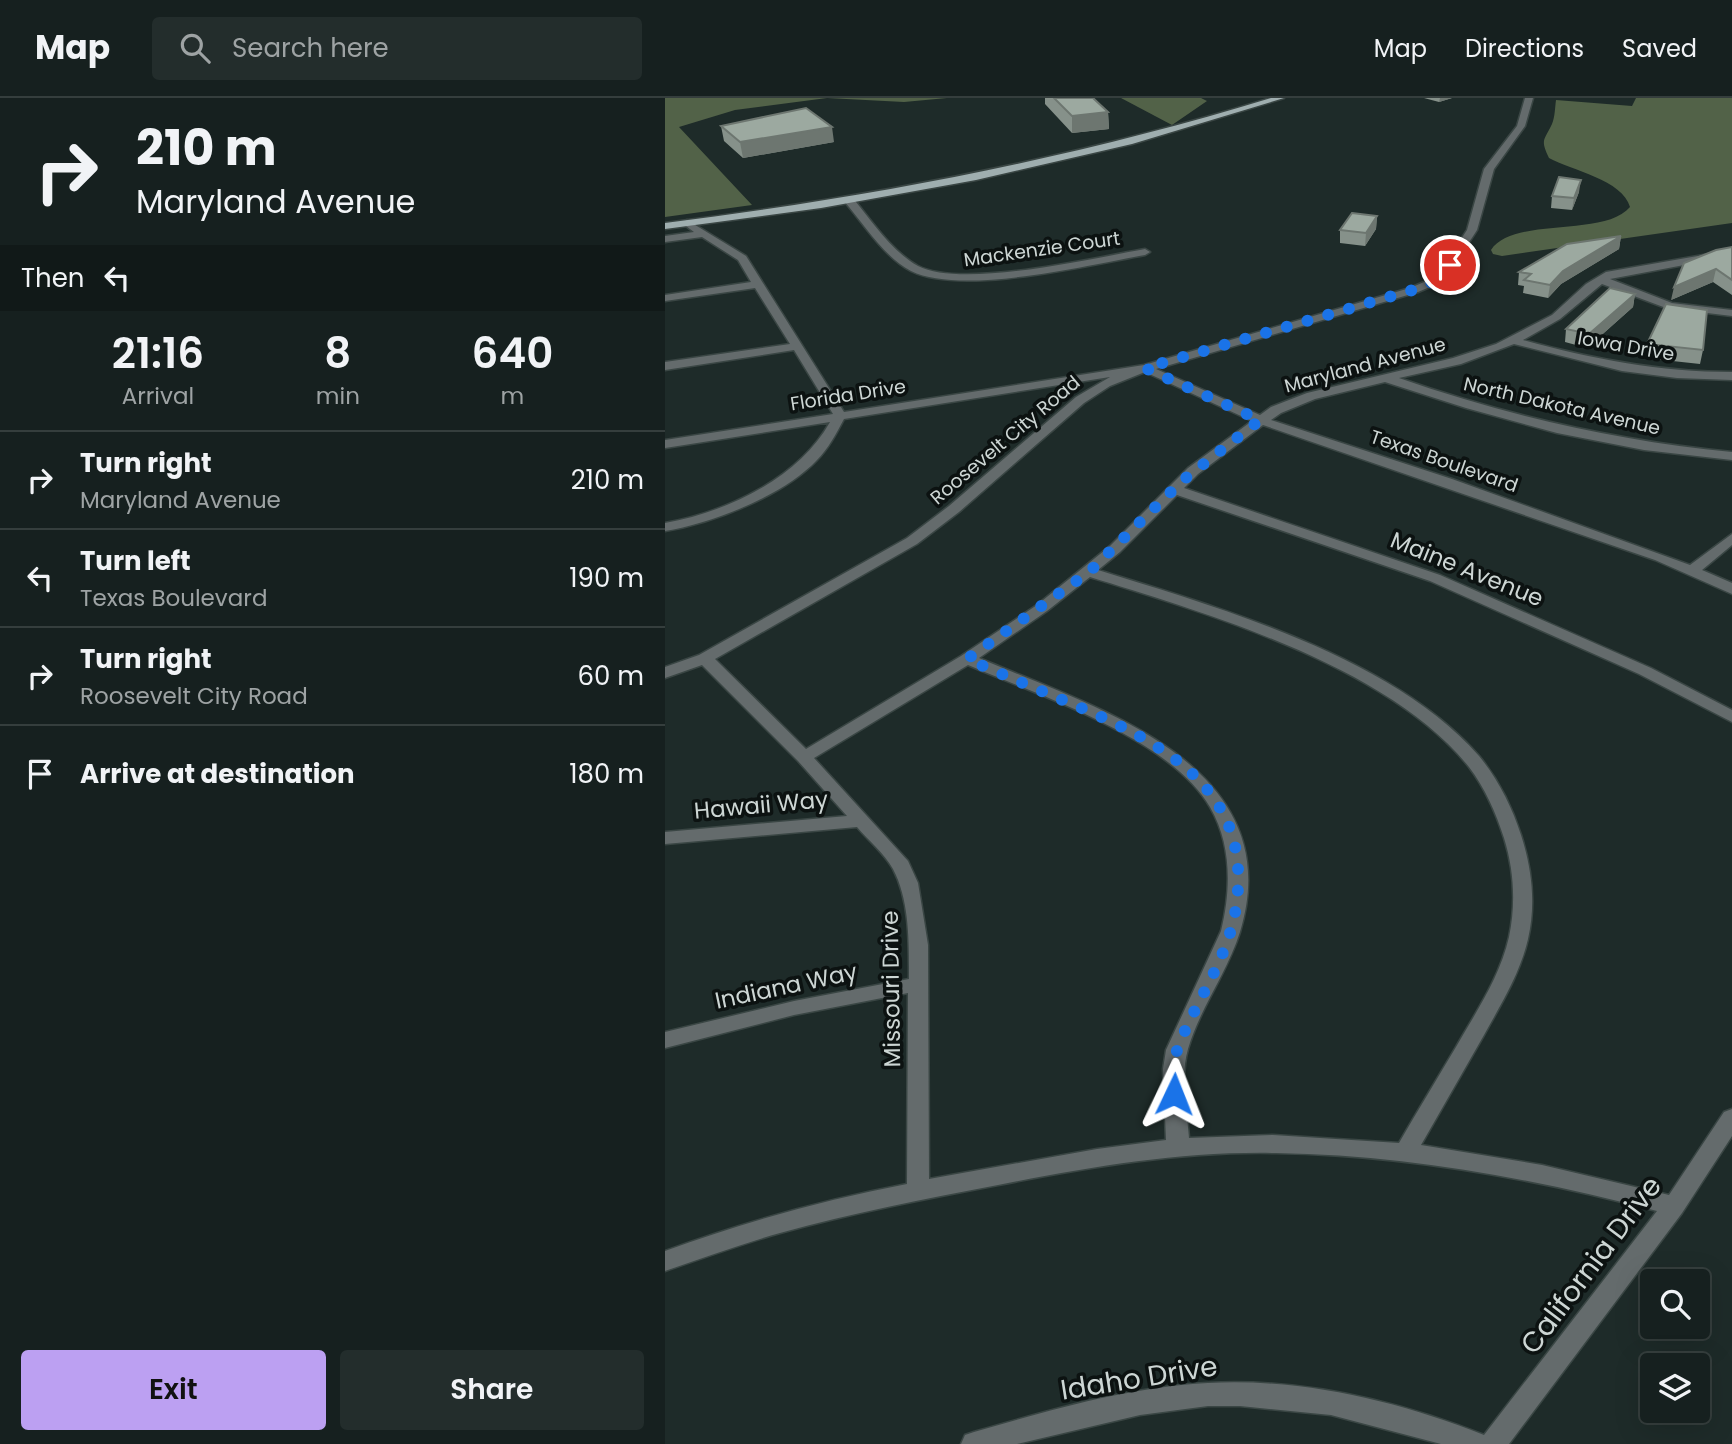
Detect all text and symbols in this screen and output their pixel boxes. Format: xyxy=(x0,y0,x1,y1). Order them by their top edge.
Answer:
search box xyxy=(152,17,642,80)
text: Map xyxy=(35,24,110,71)
icon: search xyxy=(176,29,214,67)
text: Search here xyxy=(232,30,389,66)
text: Map xyxy=(1374,32,1427,65)
text: Directions xyxy=(1465,32,1584,65)
text: Saved xyxy=(1622,32,1697,65)
text: 210 m xyxy=(136,114,277,182)
icon: right xyxy=(21,126,112,217)
text: Maryland Avenue xyxy=(136,179,415,224)
street label: Mackenzie Court xyxy=(962,225,1122,273)
pin xyxy=(1420,235,1480,295)
icon: arrive xyxy=(1431,246,1469,284)
icon: left xyxy=(98,259,136,297)
text: Then xyxy=(21,260,84,296)
text: 21:16 xyxy=(112,324,204,383)
text: 8 xyxy=(324,324,351,383)
text: 640 xyxy=(472,324,553,383)
street label: Iowa Drive xyxy=(1575,324,1677,368)
street label: Maryland Avenue xyxy=(1281,330,1449,400)
street label: Roosevelt City Road xyxy=(924,369,1086,511)
street label: North Dakota Avenue xyxy=(1461,370,1663,442)
street label: Florida Drive xyxy=(788,373,908,417)
text: Arrival xyxy=(122,380,194,412)
text: min xyxy=(316,380,360,412)
text: m xyxy=(501,380,524,412)
street label: Texas Boulevard xyxy=(1366,423,1522,499)
text: Turn right xyxy=(80,445,212,481)
icon: right xyxy=(21,461,59,499)
text: 210 m xyxy=(571,462,644,498)
text: Maryland Avenue xyxy=(80,484,281,516)
street label: Maine Avenue xyxy=(1386,524,1548,614)
text: Turn left xyxy=(80,543,191,579)
icon: left xyxy=(21,559,59,597)
text: 190 m xyxy=(569,560,644,596)
text: Texas Boulevard xyxy=(80,582,267,614)
text: Turn right xyxy=(80,641,212,677)
icon: right xyxy=(21,657,59,695)
text: 60 m xyxy=(577,658,644,694)
text: Roosevelt City Road xyxy=(80,680,308,712)
icon: arrive xyxy=(21,755,59,793)
text: Arrive at destination xyxy=(80,756,355,792)
text: 180 m xyxy=(569,756,644,792)
street label: Hawaii Way xyxy=(693,783,829,827)
street label: Missouri Drive xyxy=(874,910,908,1068)
street label: Indiana Way xyxy=(712,955,860,1017)
position arrow xyxy=(1137,1057,1211,1131)
street label: California Drive xyxy=(1511,1168,1671,1362)
map controls xyxy=(1640,1269,1710,1423)
button: search xyxy=(1640,1269,1710,1339)
street label: Idaho Drive xyxy=(1058,1346,1220,1410)
button: Exit xyxy=(21,1350,326,1430)
button: Share xyxy=(340,1350,644,1430)
button: layers xyxy=(1640,1353,1710,1423)

